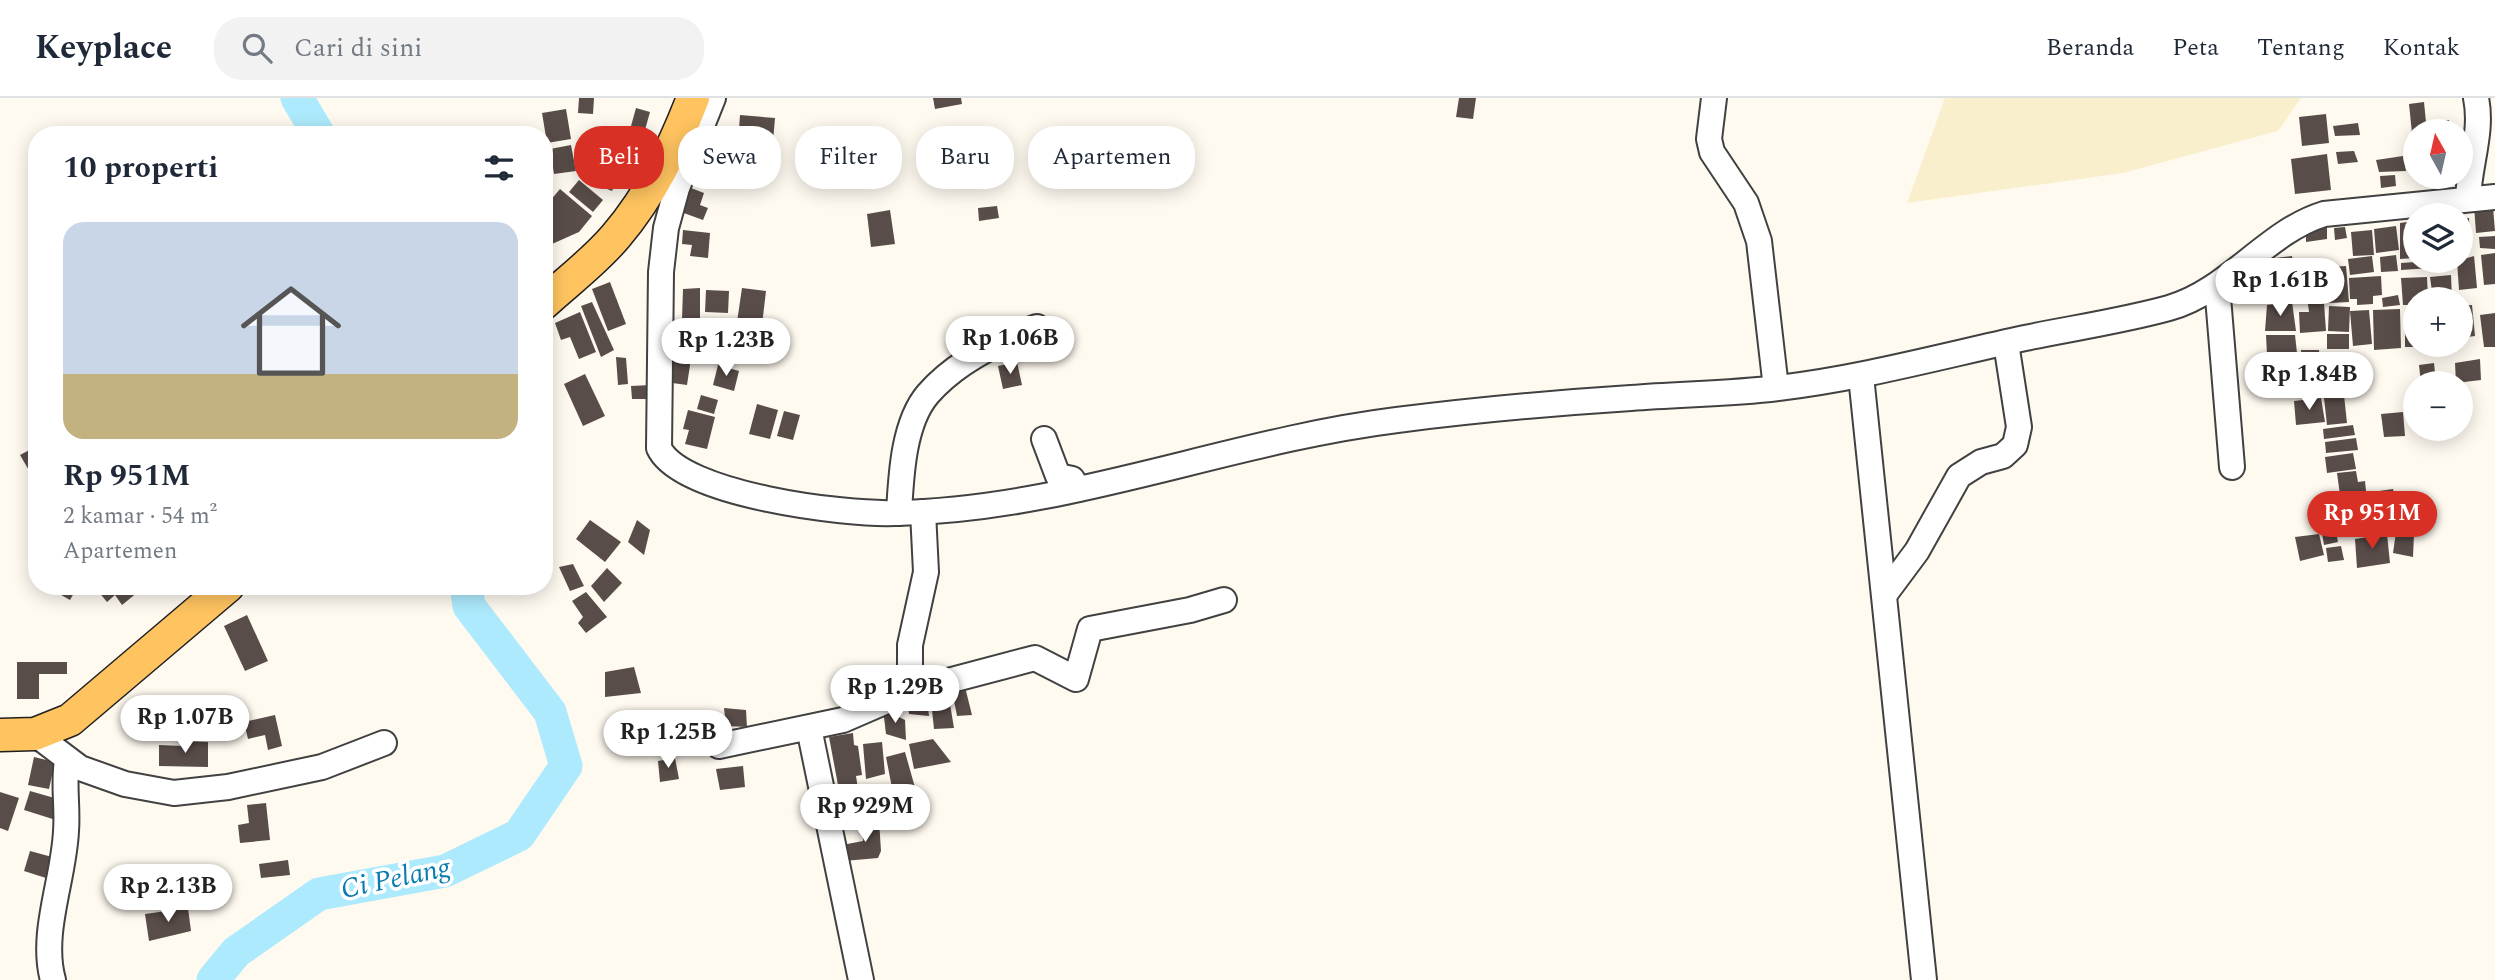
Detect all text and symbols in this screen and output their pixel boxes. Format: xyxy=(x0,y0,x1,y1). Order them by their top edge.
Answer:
search box xyxy=(214,17,704,80)
text: Keyplace xyxy=(35,23,172,73)
text: Cari di sini xyxy=(294,28,422,68)
icon: search xyxy=(238,29,276,67)
text: Beranda xyxy=(2046,30,2134,66)
text: Peta xyxy=(2172,30,2219,66)
text: Tentang xyxy=(2257,30,2345,66)
text: Kontak xyxy=(2383,30,2460,66)
north arrow xyxy=(2403,119,2473,189)
map controls xyxy=(2403,119,2473,441)
chip: Beli xyxy=(574,126,664,189)
chip: Sewa xyxy=(678,126,781,189)
chip: Filter xyxy=(795,126,902,189)
chip: Baru xyxy=(916,126,1014,189)
chip: Apartemen xyxy=(1028,126,1195,189)
text: 10 properti xyxy=(63,145,218,191)
icon: filters xyxy=(480,149,518,187)
button: layers xyxy=(2403,203,2473,273)
pin: Rp 1.61B xyxy=(2208,258,2352,318)
text: Rp 1.61B xyxy=(2231,263,2329,298)
icon: home xyxy=(228,268,354,394)
button: + xyxy=(2403,287,2473,357)
pin: Rp 1.06B xyxy=(938,316,1082,376)
pin: Rp 1.23B xyxy=(654,318,798,378)
text: Rp 1.06B xyxy=(961,321,1059,356)
text: Rp 1.23B xyxy=(677,323,775,358)
pin: Rp 1.84B xyxy=(2237,352,2381,412)
text: Rp 1.84B xyxy=(2260,357,2358,392)
button: − xyxy=(2403,371,2473,441)
text: Rp 951M xyxy=(63,453,190,499)
pin: Rp 951M xyxy=(2307,491,2437,551)
text: Rp 951M xyxy=(2323,496,2421,531)
text: 2 kamar · 54 m² xyxy=(63,499,217,534)
text: Apartemen xyxy=(63,534,177,569)
pin: Rp 1.29B xyxy=(823,666,967,725)
text: Rp 1.29B xyxy=(846,670,944,705)
pin: Rp 1.07B xyxy=(113,696,257,755)
text: Rp 1.07B xyxy=(136,700,234,735)
pin: Rp 1.25B xyxy=(596,710,740,770)
text: Rp 1.25B xyxy=(619,715,717,750)
pin: Rp 929M xyxy=(800,784,930,844)
text: Rp 929M xyxy=(816,789,914,824)
water label: Ci Pelang xyxy=(337,846,455,911)
pin: Rp 2.13B xyxy=(96,864,240,924)
text: Rp 2.13B xyxy=(119,869,217,904)

